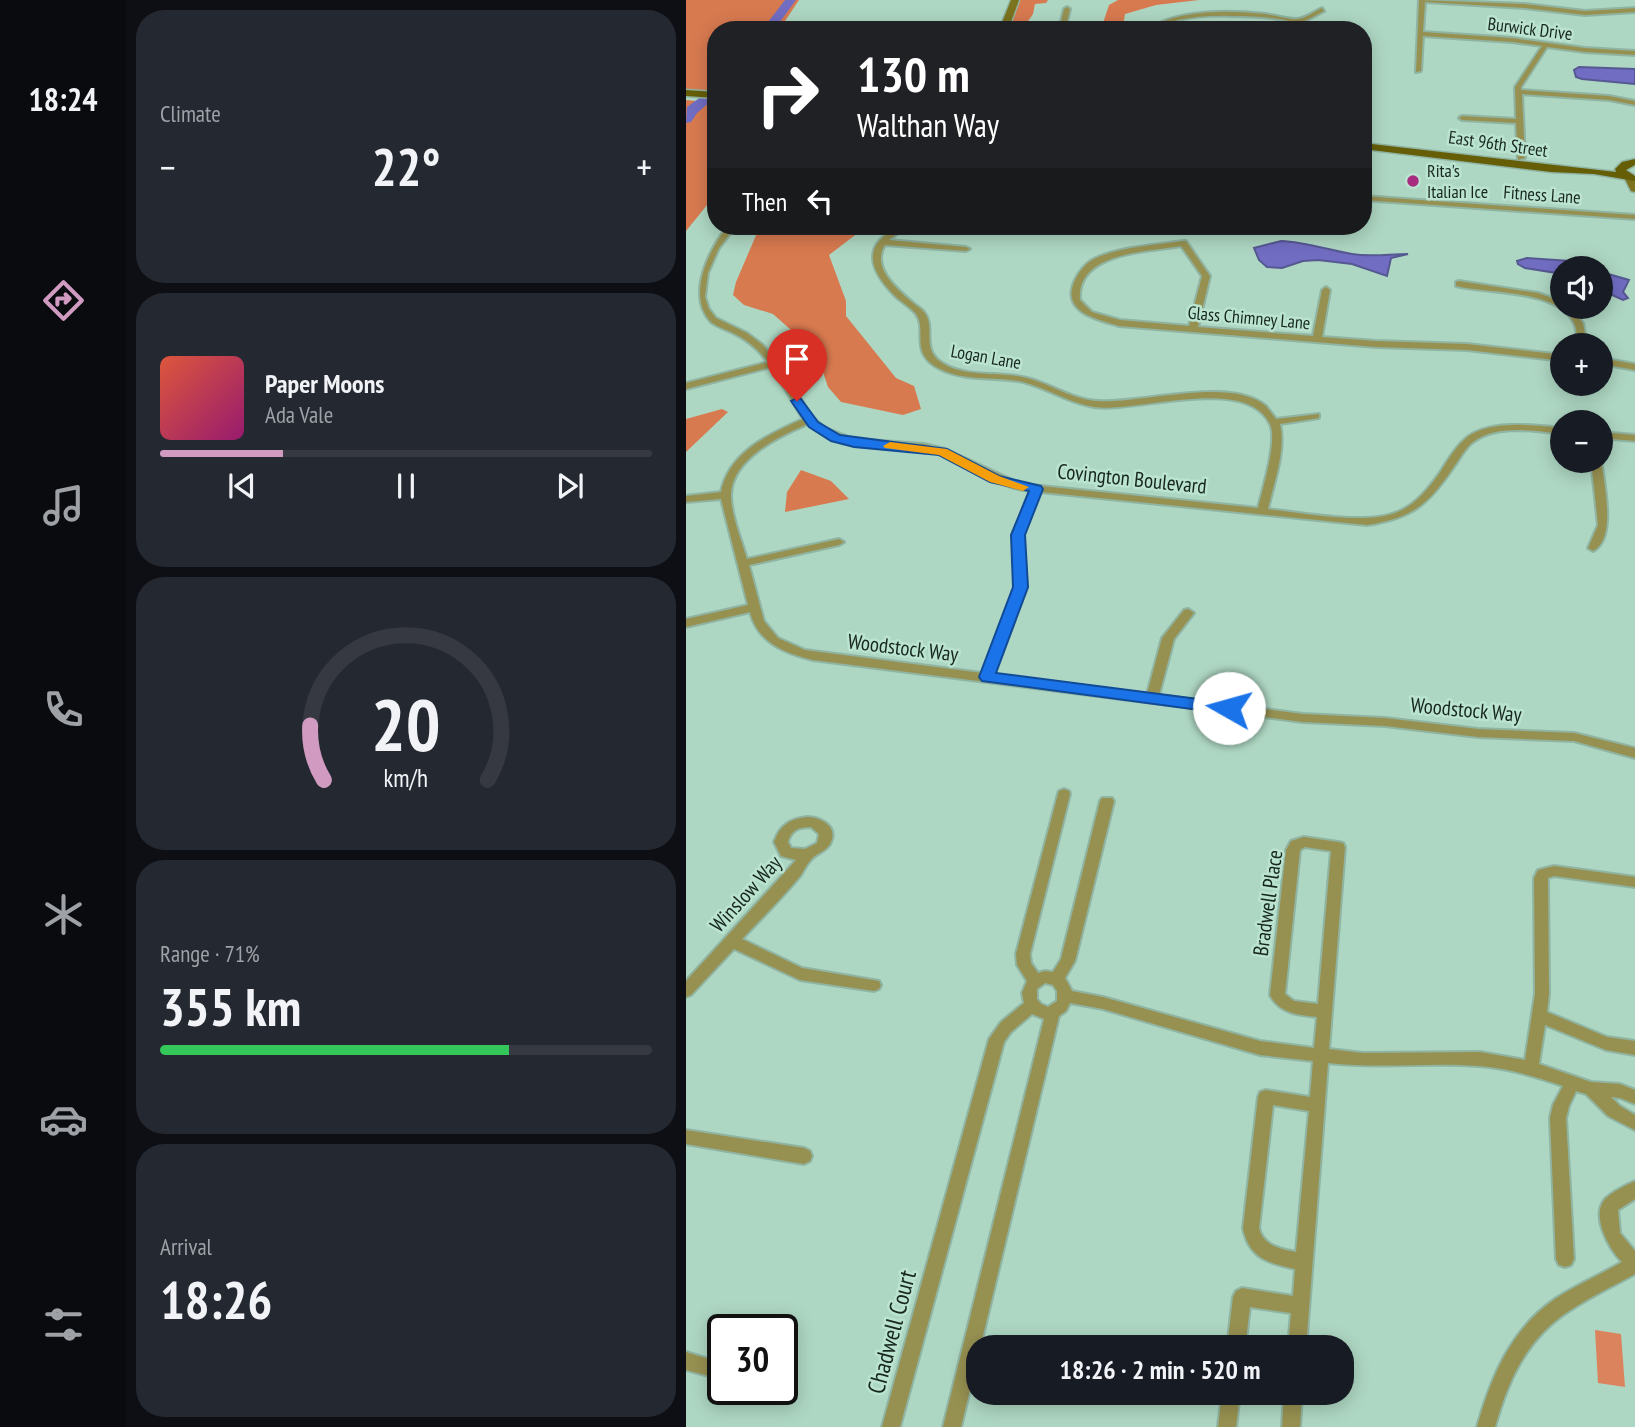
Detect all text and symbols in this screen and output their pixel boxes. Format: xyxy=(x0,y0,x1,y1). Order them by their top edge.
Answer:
street label: Burwick Drive xyxy=(1486,12,1574,45)
text: 130 m xyxy=(857,42,970,106)
icon: right xyxy=(742,49,833,140)
text: 18:24 xyxy=(28,78,98,120)
text: Climate xyxy=(160,99,221,128)
text: Walthan Way xyxy=(857,104,999,146)
street label: East 96th Street xyxy=(1447,125,1549,162)
text: 22° xyxy=(372,133,440,200)
text: − xyxy=(160,142,176,191)
text: + xyxy=(636,142,652,191)
place label: Rita's Italian Ice xyxy=(1427,159,1488,203)
marker: Rita's Italian Ice xyxy=(1405,173,1421,189)
street label: Fitness Lane xyxy=(1503,180,1581,209)
icon: left xyxy=(801,182,839,220)
text: Then xyxy=(742,185,787,218)
map controls xyxy=(1550,256,1613,473)
button: sound xyxy=(1550,256,1613,319)
icon: directions xyxy=(39,276,88,325)
street label: Glass Chimney Lane xyxy=(1187,301,1311,334)
pin xyxy=(767,329,827,401)
button: + xyxy=(1550,333,1613,396)
street label: Logan Lane xyxy=(949,339,1023,374)
icon: arrive xyxy=(778,340,816,378)
text: Paper Moons xyxy=(265,367,384,400)
text: Ada Vale xyxy=(265,400,333,429)
button: − xyxy=(1550,410,1613,473)
street label: Covington Boulevard xyxy=(1056,457,1208,500)
icon: previous xyxy=(223,467,261,505)
icon: pause xyxy=(387,467,425,505)
icon: next xyxy=(551,467,589,505)
icon: music xyxy=(39,481,88,530)
street label: Woodstock Way xyxy=(846,627,960,668)
position arrow xyxy=(1192,671,1266,745)
text: 20 xyxy=(371,676,441,770)
icon: phone xyxy=(39,685,88,734)
street label: Woodstock Way xyxy=(1409,691,1523,728)
text: km/h xyxy=(384,761,428,793)
street label: Bradwell Place xyxy=(1247,848,1288,958)
street label: Winslow Way xyxy=(704,849,787,938)
icon: climate xyxy=(39,890,88,939)
text: Range · 71% xyxy=(160,939,260,968)
text: 355 km xyxy=(160,973,301,1040)
icon: car xyxy=(39,1095,88,1144)
text: Arrival xyxy=(160,1232,212,1261)
text: 18:26 xyxy=(160,1266,272,1333)
street label: Chadwell Court xyxy=(860,1266,923,1397)
icon: filters xyxy=(39,1300,88,1349)
speed limit sign: 30 xyxy=(707,1314,798,1405)
text: 18:26 · 2 min · 520 m xyxy=(1060,1353,1260,1386)

